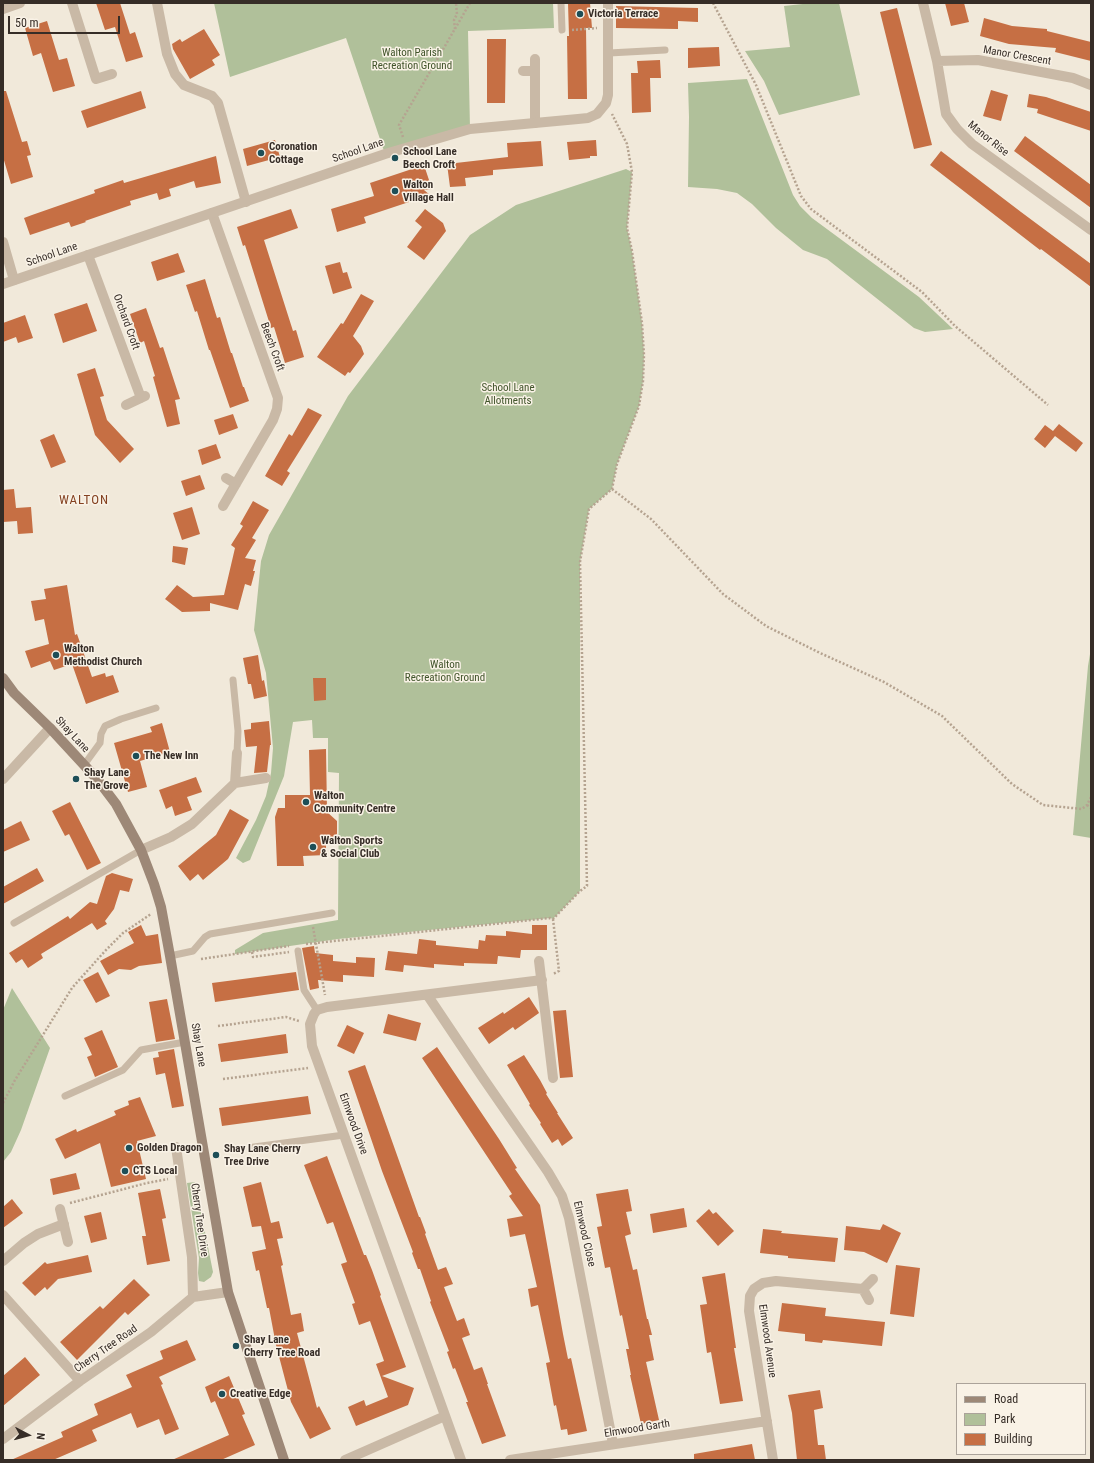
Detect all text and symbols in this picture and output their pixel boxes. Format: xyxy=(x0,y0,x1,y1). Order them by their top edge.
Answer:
place label: Victoria Terrace xyxy=(588,7,658,21)
scale bar xyxy=(10,8,122,34)
marker: Victoria Terrace xyxy=(575,9,585,19)
text: 50 m xyxy=(15,16,39,30)
street label: Manor Crescent xyxy=(982,44,1052,68)
park label: Walton Parish Recreation Ground xyxy=(372,46,452,72)
street label: Manor Rise xyxy=(965,119,1011,159)
street label: School Lane xyxy=(331,136,385,166)
place label: Coronation Cottage xyxy=(269,140,317,166)
place label: School Lane Beech Croft xyxy=(403,145,457,171)
marker: Coronation Cottage xyxy=(256,148,266,158)
marker: School Lane Beech Croft xyxy=(390,153,400,163)
place label: Walton Village Hall xyxy=(403,178,454,204)
marker: Walton Village Hall xyxy=(390,186,400,196)
street label: School Lane xyxy=(25,240,79,270)
street label: Orchard Croft xyxy=(110,292,142,352)
street label: Beech Croft xyxy=(257,321,287,373)
park label: School Lane Allotments xyxy=(481,381,535,407)
district label: WALTON xyxy=(59,493,109,509)
place label: Walton Methodist Church xyxy=(64,642,142,668)
marker: Walton Methodist Church xyxy=(51,650,61,660)
park label: Walton Recreation Ground xyxy=(405,658,485,684)
street label: Shay Lane xyxy=(52,714,92,756)
place label: The New Inn xyxy=(144,749,198,763)
marker: The New Inn xyxy=(131,751,141,761)
place label: Shay Lane The Grove xyxy=(84,766,129,792)
marker: Shay Lane The Grove xyxy=(71,774,81,784)
place label: Walton Community Centre xyxy=(314,789,396,815)
marker: Walton Community Centre xyxy=(301,797,311,807)
place label: Walton Sports & Social Club xyxy=(321,834,383,860)
marker: Walton Sports & Social Club xyxy=(308,842,318,852)
street label: Shay Lane xyxy=(188,1022,208,1068)
street label: Elmwood Drive xyxy=(336,1091,370,1157)
place label: Golden Dragon xyxy=(137,1141,202,1155)
place label: Shay Lane Cherry Tree Drive xyxy=(224,1142,301,1168)
marker: Golden Dragon xyxy=(124,1143,134,1153)
marker: Shay Lane Cherry Tree Drive xyxy=(211,1150,221,1160)
place label: CTS Local xyxy=(133,1164,177,1178)
marker: CTS Local xyxy=(120,1166,130,1176)
street label: Cherry Tree Drive xyxy=(187,1182,211,1258)
street label: Elmwood Close xyxy=(570,1200,598,1268)
street label: Elmwood Avenue xyxy=(755,1303,779,1379)
street label: Cherry Tree Road xyxy=(72,1322,140,1376)
place label: Shay Lane Cherry Tree Road xyxy=(244,1333,320,1359)
marker: Shay Lane Cherry Tree Road xyxy=(231,1341,241,1351)
legend xyxy=(956,1383,1086,1455)
place label: Creative Edge xyxy=(230,1387,291,1401)
marker: Creative Edge xyxy=(217,1389,227,1399)
text: Road xyxy=(994,1392,1018,1406)
text: Park xyxy=(994,1412,1015,1426)
north arrow xyxy=(8,1415,48,1455)
street label: Elmwood Garth xyxy=(603,1417,671,1441)
text: N xyxy=(34,1432,47,1440)
text: Building xyxy=(994,1432,1032,1446)

